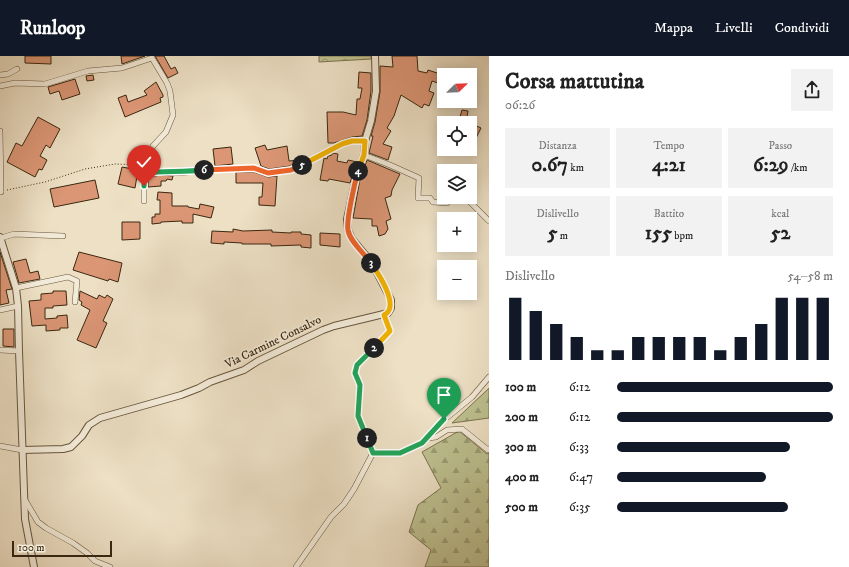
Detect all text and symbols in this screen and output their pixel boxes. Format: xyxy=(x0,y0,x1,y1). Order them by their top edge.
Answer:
text: Runloop xyxy=(20,17,85,40)
text: Mappa xyxy=(654,19,693,37)
text: Livelli xyxy=(715,19,753,37)
text: Condividi xyxy=(775,19,829,37)
north arrow xyxy=(437,68,477,108)
map controls xyxy=(437,68,477,300)
text: Corsa mattutina xyxy=(505,68,644,95)
button: share xyxy=(791,69,833,111)
text: 06:26 xyxy=(505,97,535,113)
button: locate xyxy=(437,116,477,156)
text: Distanza xyxy=(539,139,577,153)
text: Tempo xyxy=(654,139,684,153)
text: Passo xyxy=(768,139,792,153)
pin xyxy=(127,145,161,186)
icon: check xyxy=(133,151,155,173)
text: 0.67 xyxy=(531,153,568,178)
text: 4:21 xyxy=(652,153,686,178)
text: 6:29 xyxy=(753,153,789,178)
pin: 5 xyxy=(292,155,312,175)
text: 5 xyxy=(299,158,305,172)
pin: 6 xyxy=(194,160,214,180)
pin: 4 xyxy=(348,161,368,181)
text: km xyxy=(568,161,584,175)
text: /km xyxy=(789,161,808,175)
text: 6 xyxy=(201,163,207,177)
text: 4 xyxy=(355,164,361,178)
button: layers xyxy=(437,164,477,204)
text: Dislivello xyxy=(537,207,579,221)
text: Battito xyxy=(654,207,684,221)
text: kcal xyxy=(771,207,789,221)
button: + xyxy=(437,212,477,252)
text: 5 xyxy=(547,221,557,246)
text: 155 xyxy=(645,221,672,246)
text: 52 xyxy=(770,221,790,246)
text: m xyxy=(557,229,568,243)
text: bpm xyxy=(672,229,693,243)
pin: 3 xyxy=(361,253,381,273)
text: 3 xyxy=(369,256,373,270)
button: − xyxy=(437,260,477,300)
text: Dislivello xyxy=(505,268,555,284)
text: 54–58 m xyxy=(787,268,833,284)
street label: Via Carmine Consalvo xyxy=(221,312,324,372)
pin: 2 xyxy=(364,338,384,358)
text: 2 xyxy=(371,341,377,355)
pin xyxy=(427,378,461,419)
text: 100 m xyxy=(505,379,536,395)
text: 6:12 xyxy=(569,379,590,395)
icon: arrive xyxy=(433,384,455,406)
text: 200 m xyxy=(505,409,538,425)
text: 6:12 xyxy=(569,409,590,425)
pin: 1 xyxy=(357,428,377,448)
text: 1 xyxy=(365,431,369,445)
text: 300 m xyxy=(505,439,536,455)
text: 6:33 xyxy=(569,439,589,455)
text: 400 m xyxy=(505,469,539,485)
text: 6:47 xyxy=(569,469,593,485)
text: 500 m xyxy=(505,499,538,515)
text: 6:35 xyxy=(569,499,590,515)
scale bar xyxy=(12,539,112,558)
text: 100 m xyxy=(18,541,44,555)

